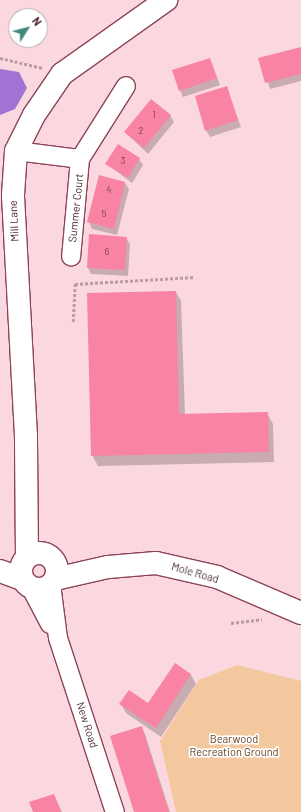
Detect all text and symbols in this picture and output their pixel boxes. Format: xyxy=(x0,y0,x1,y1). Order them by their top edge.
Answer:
north arrow xyxy=(8,8,48,48)
text: N xyxy=(30,14,45,28)
house number: 1 xyxy=(152,110,156,120)
house number: 2 xyxy=(139,126,143,136)
house number: 3 xyxy=(121,156,125,166)
street label: Summer Court xyxy=(66,173,86,243)
house number: 4 xyxy=(107,185,111,195)
street label: Mill Lane xyxy=(6,200,22,242)
house number: 5 xyxy=(102,209,106,219)
house number: 6 xyxy=(105,247,109,257)
street label: Mole Road xyxy=(170,560,220,586)
street label: New Road xyxy=(73,700,101,750)
park label: Bearwood Recreation Ground xyxy=(190,733,278,759)

